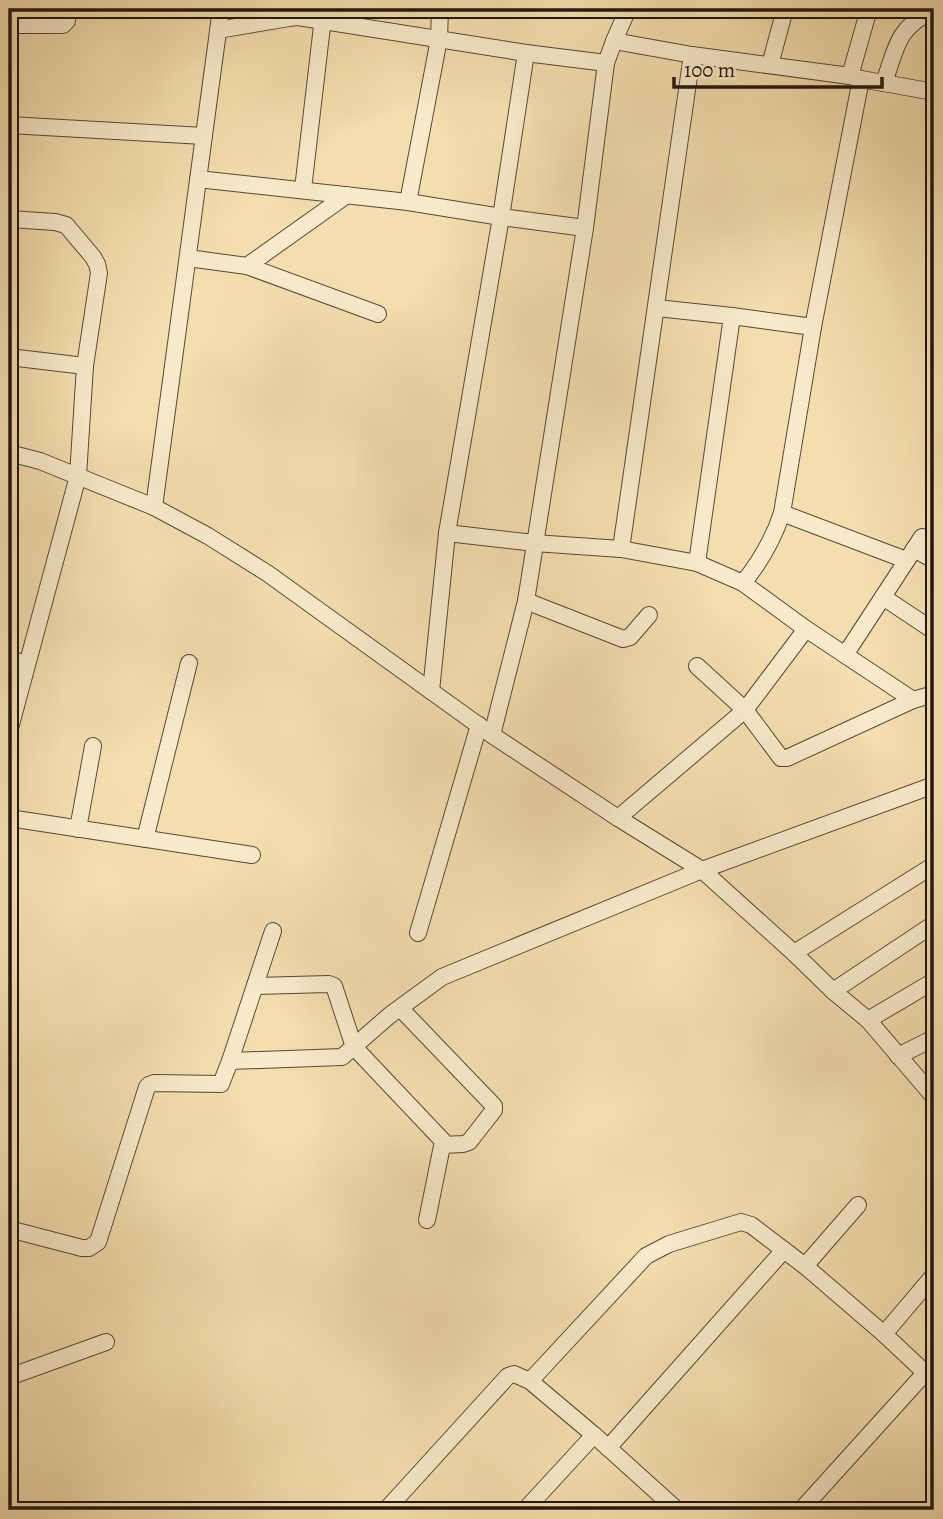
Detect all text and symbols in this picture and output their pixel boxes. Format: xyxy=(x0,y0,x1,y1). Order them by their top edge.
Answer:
scale bar xyxy=(674,46,882,90)
text: 100 m xyxy=(684,56,735,84)

